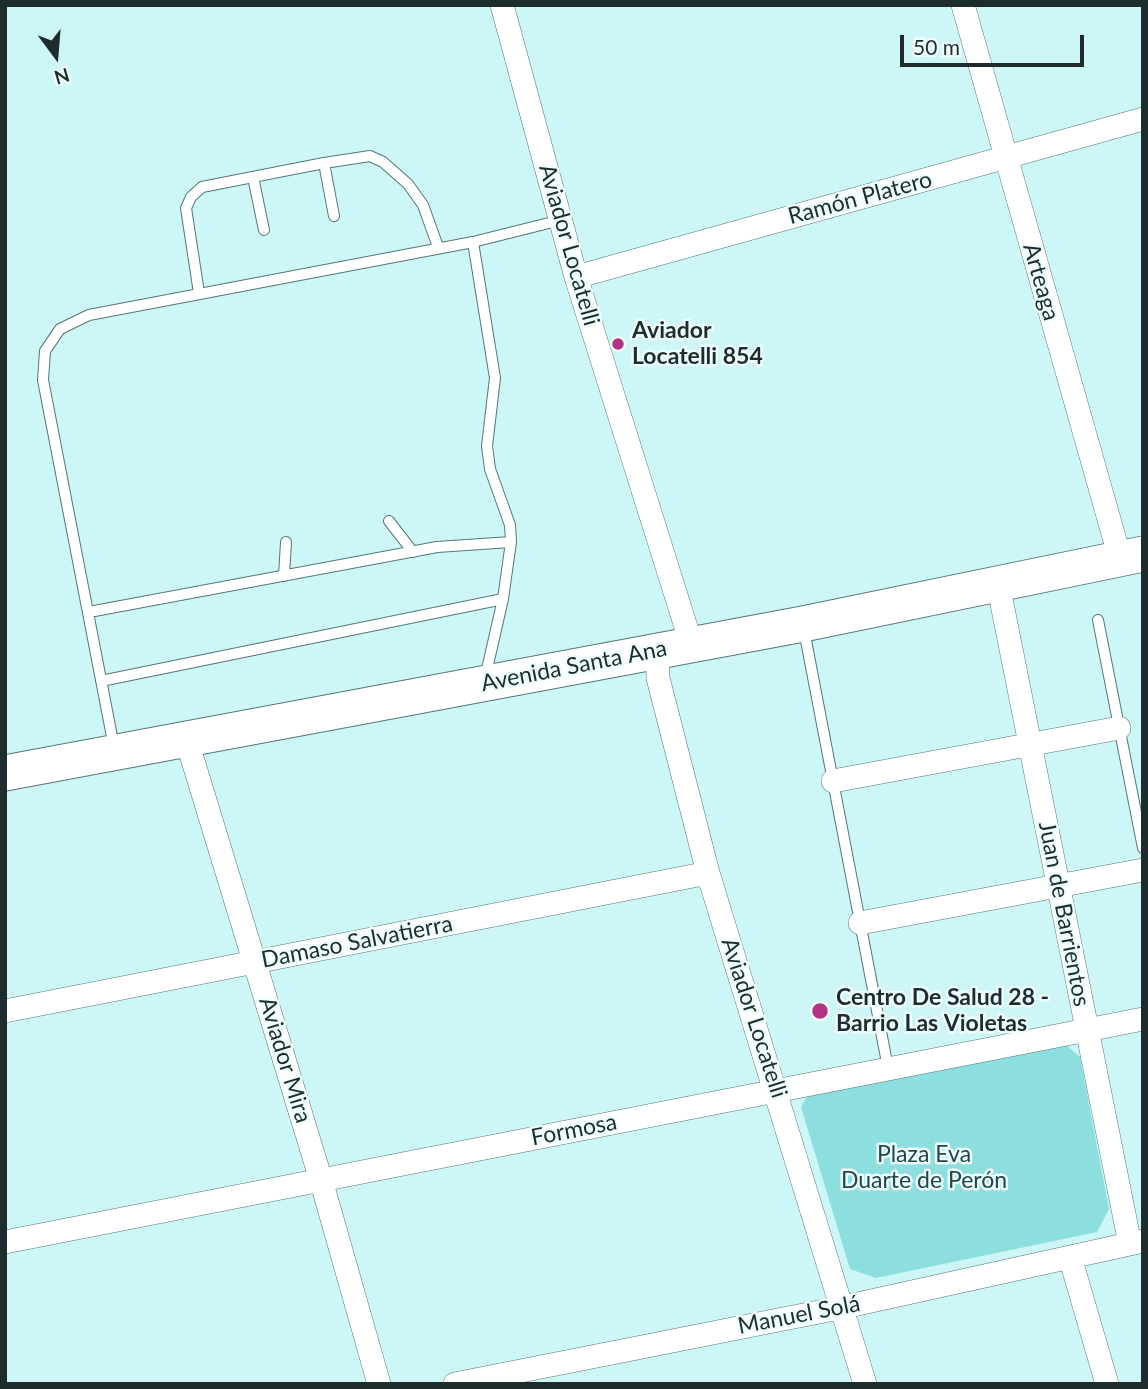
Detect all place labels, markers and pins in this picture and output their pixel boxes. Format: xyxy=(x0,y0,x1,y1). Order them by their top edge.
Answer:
place label: Aviador Locatelli 854 xyxy=(632,317,763,371)
marker: Aviador Locatelli 854 xyxy=(610,336,626,352)
place label: Centro De Salud 28 - Barrio Las Violetas xyxy=(836,984,1049,1038)
marker: Centro De Salud 28 - Barrio Las Violetas xyxy=(810,1001,830,1021)

